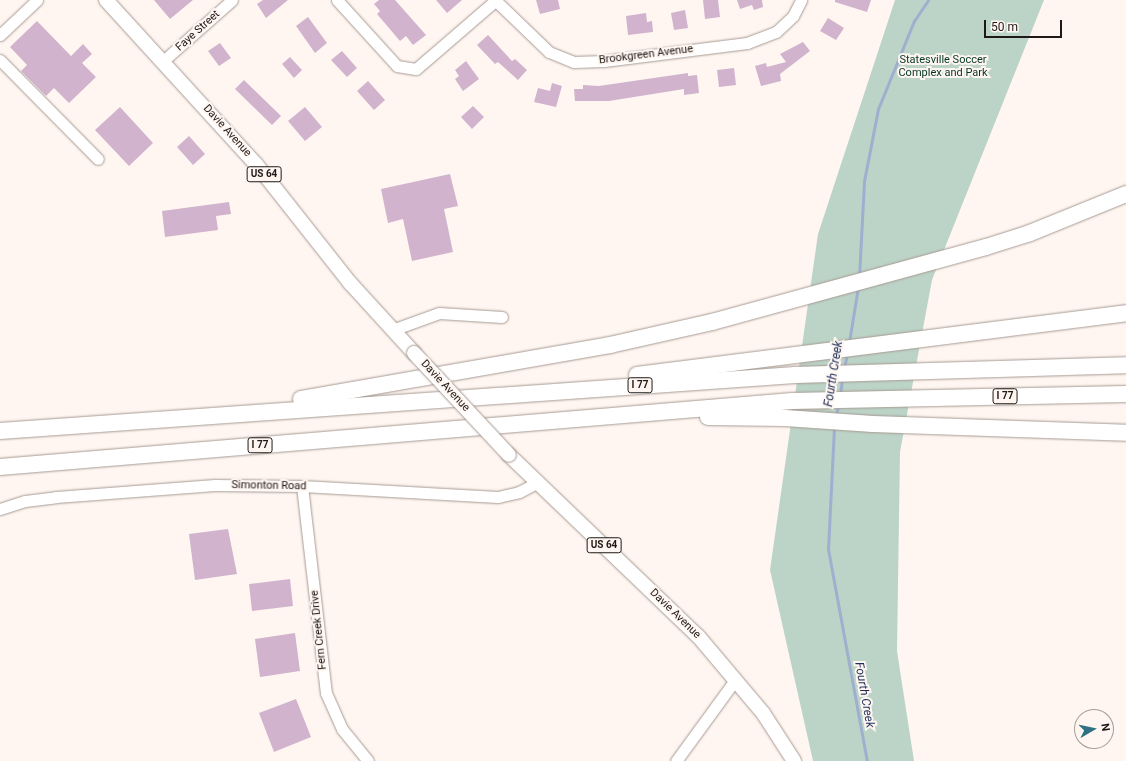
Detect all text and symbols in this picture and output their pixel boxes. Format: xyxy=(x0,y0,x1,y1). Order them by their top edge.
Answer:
street label: Faye Street xyxy=(173,8,223,54)
scale bar xyxy=(986,12,1064,38)
text: 50 m xyxy=(991,20,1018,34)
street label: Brookgreen Avenue xyxy=(598,43,694,67)
park label: Statesville Soccer Complex and Park xyxy=(898,54,988,80)
street label: Davie Avenue xyxy=(200,102,254,160)
road number: US 64 xyxy=(246,166,282,182)
water label: Fourth Creek xyxy=(822,340,846,408)
street label: Davie Avenue xyxy=(418,357,472,415)
road number: I 77 xyxy=(627,377,653,393)
road number: I 77 xyxy=(992,388,1018,404)
road number: I 77 xyxy=(247,437,273,453)
street label: Simonton Road xyxy=(231,479,307,493)
road number: US 64 xyxy=(586,537,622,553)
street label: Davie Avenue xyxy=(647,586,703,642)
street label: Fern Creek Drive xyxy=(308,590,330,670)
water label: Fourth Creek xyxy=(851,661,877,729)
north arrow xyxy=(1074,709,1114,749)
text: N xyxy=(1098,722,1112,732)

